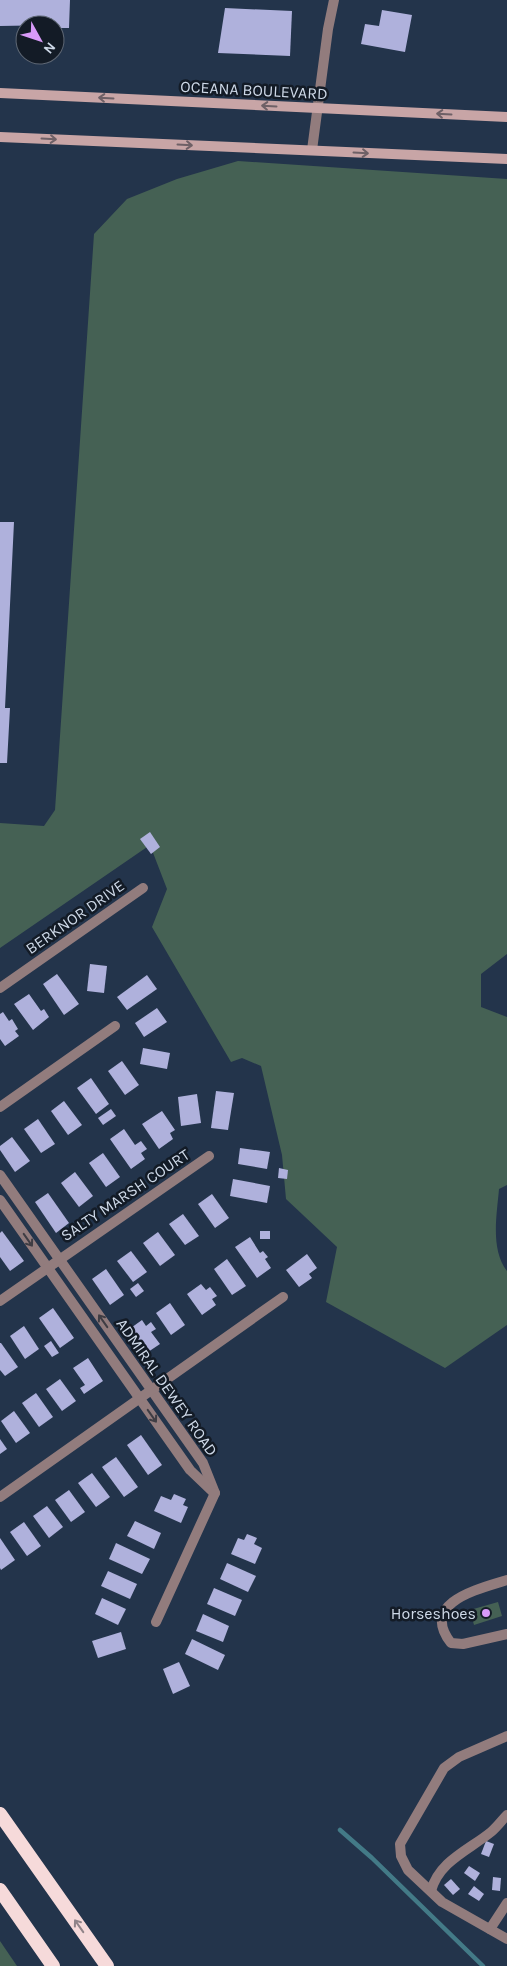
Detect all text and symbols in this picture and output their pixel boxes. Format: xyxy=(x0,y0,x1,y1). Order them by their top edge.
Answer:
north arrow xyxy=(15,15,65,65)
text: N xyxy=(40,39,59,57)
street label: OCEANA BOULEVARD xyxy=(180,77,328,103)
one-way arrow xyxy=(99,93,115,102)
one-way arrow xyxy=(261,101,277,110)
one-way arrow xyxy=(436,109,452,118)
one-way arrow xyxy=(40,134,56,143)
one-way arrow xyxy=(177,140,193,149)
one-way arrow xyxy=(352,148,368,157)
street label: BERKNOR DRIVE xyxy=(22,876,128,958)
street label: SALTY MARSH COURT xyxy=(57,1145,193,1245)
one-way arrow xyxy=(23,1233,33,1247)
one-way arrow xyxy=(98,1314,108,1328)
street label: ADMIRAL DEWEY ROAD xyxy=(112,1315,222,1459)
one-way arrow xyxy=(147,1409,157,1423)
place label: Horseshoes xyxy=(391,1604,476,1623)
marker: Horseshoes xyxy=(480,1607,492,1619)
one-way arrow xyxy=(74,1919,84,1933)

